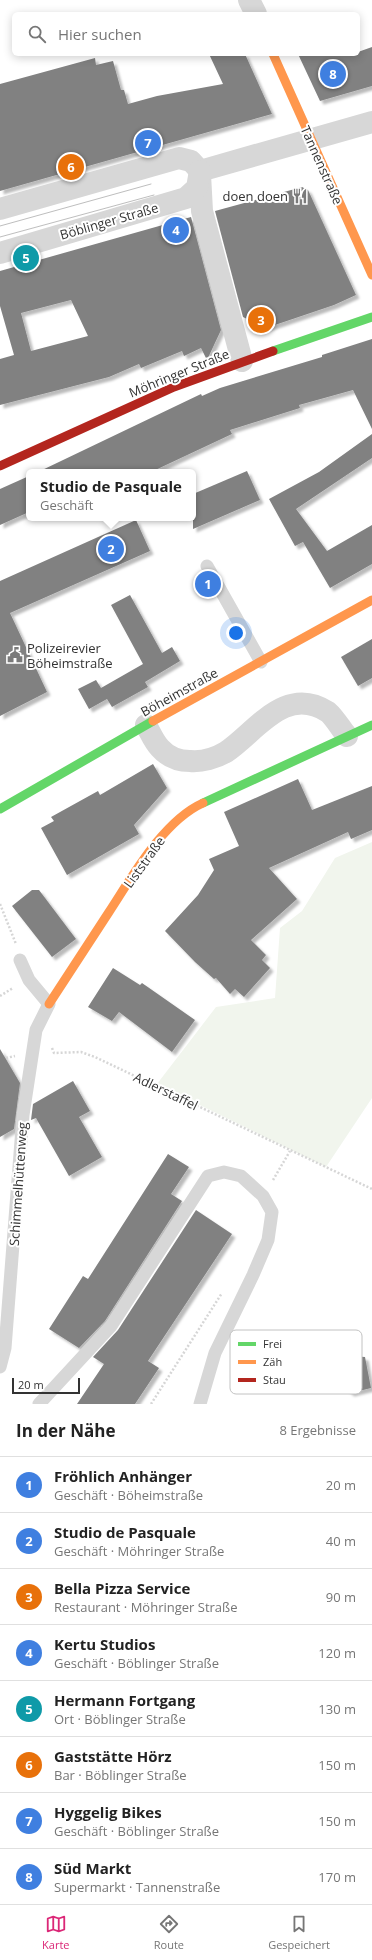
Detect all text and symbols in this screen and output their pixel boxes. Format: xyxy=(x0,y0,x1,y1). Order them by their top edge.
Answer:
search box xyxy=(12,12,360,56)
icon: search xyxy=(26,23,48,45)
text: Hier suchen xyxy=(58,24,142,44)
pin: 8 xyxy=(320,59,346,89)
street label: Tannenstraße xyxy=(297,123,347,207)
pin: 7 xyxy=(135,128,161,158)
pin: 6 xyxy=(58,152,84,182)
place label: doen doen xyxy=(223,187,288,205)
restaurant icon: doen doen xyxy=(291,187,309,205)
street label: Böblinger Straße xyxy=(58,198,160,244)
pin: 4 xyxy=(163,215,189,245)
pin: 5 xyxy=(13,243,39,273)
pin: 3 xyxy=(248,305,274,335)
street label: Möhringer Straße xyxy=(126,345,232,401)
popup xyxy=(26,469,196,521)
text: Studio de Pasquale xyxy=(40,476,182,496)
text: Geschäft xyxy=(40,496,93,514)
pin: 2 xyxy=(98,534,124,564)
pin: 1 xyxy=(195,569,221,599)
your location xyxy=(226,623,246,643)
place label: Polizeirevier Böheimstraße xyxy=(27,639,113,672)
public building icon: Polizeirevier Böheimstraße xyxy=(6,646,24,664)
street label: Böheimstraße xyxy=(137,663,221,721)
street label: Liststraße xyxy=(119,833,169,891)
street label: Adlerstaffel xyxy=(131,1068,201,1114)
street label: Schimmelhüttenweg xyxy=(5,1121,31,1247)
legend xyxy=(230,1330,362,1394)
text: Frei xyxy=(263,1336,282,1351)
text: Zäh xyxy=(263,1354,282,1369)
text: Stau xyxy=(263,1372,286,1387)
scale bar xyxy=(12,1376,80,1395)
text: 20 m xyxy=(18,1377,44,1392)
text: In der Nähe xyxy=(16,1419,115,1442)
text: 8 Ergebnisse xyxy=(279,1421,356,1439)
text: Fröhlich Anhänger xyxy=(54,1466,192,1486)
text: 1 xyxy=(25,1476,33,1494)
text: 20 m xyxy=(326,1476,356,1494)
text: Geschäft · Böheimstraße xyxy=(54,1486,203,1504)
text: Studio de Pasquale xyxy=(54,1522,196,1542)
text: 2 xyxy=(25,1532,33,1550)
text: 40 m xyxy=(326,1532,356,1550)
text: Geschäft · Möhringer Straße xyxy=(54,1542,224,1560)
text: Bella Pizza Service xyxy=(54,1578,190,1598)
text: 3 xyxy=(25,1588,33,1606)
text: 90 m xyxy=(326,1588,356,1606)
text: Restaurant · Möhringer Straße xyxy=(54,1598,237,1616)
text: Kertu Studios xyxy=(54,1634,155,1654)
text: 4 xyxy=(25,1644,33,1662)
text: 120 m xyxy=(318,1644,356,1662)
text: Geschäft · Böblinger Straße xyxy=(54,1654,219,1672)
text: Hermann Fortgang xyxy=(54,1690,195,1710)
text: 5 xyxy=(25,1700,33,1718)
text: 130 m xyxy=(318,1700,356,1718)
text: Ort · Böblinger Straße xyxy=(54,1710,186,1728)
text: Gaststätte Hörz xyxy=(54,1746,172,1766)
text: 6 xyxy=(25,1756,33,1774)
text: 150 m xyxy=(318,1756,356,1774)
text: Bar · Böblinger Straße xyxy=(54,1766,187,1784)
text: Hyggelig Bikes xyxy=(54,1802,162,1822)
text: 7 xyxy=(25,1812,33,1830)
text: 150 m xyxy=(318,1812,356,1830)
text: Geschäft · Böblinger Straße xyxy=(54,1822,219,1840)
text: Süd Markt xyxy=(54,1858,131,1878)
text: 8 xyxy=(25,1868,33,1886)
text: 170 m xyxy=(318,1868,356,1886)
text: Supermarkt · Tannenstraße xyxy=(54,1878,220,1896)
tab: Karte xyxy=(42,1913,70,1952)
tab: Route xyxy=(154,1913,184,1952)
tab: Gespeichert xyxy=(268,1913,330,1952)

